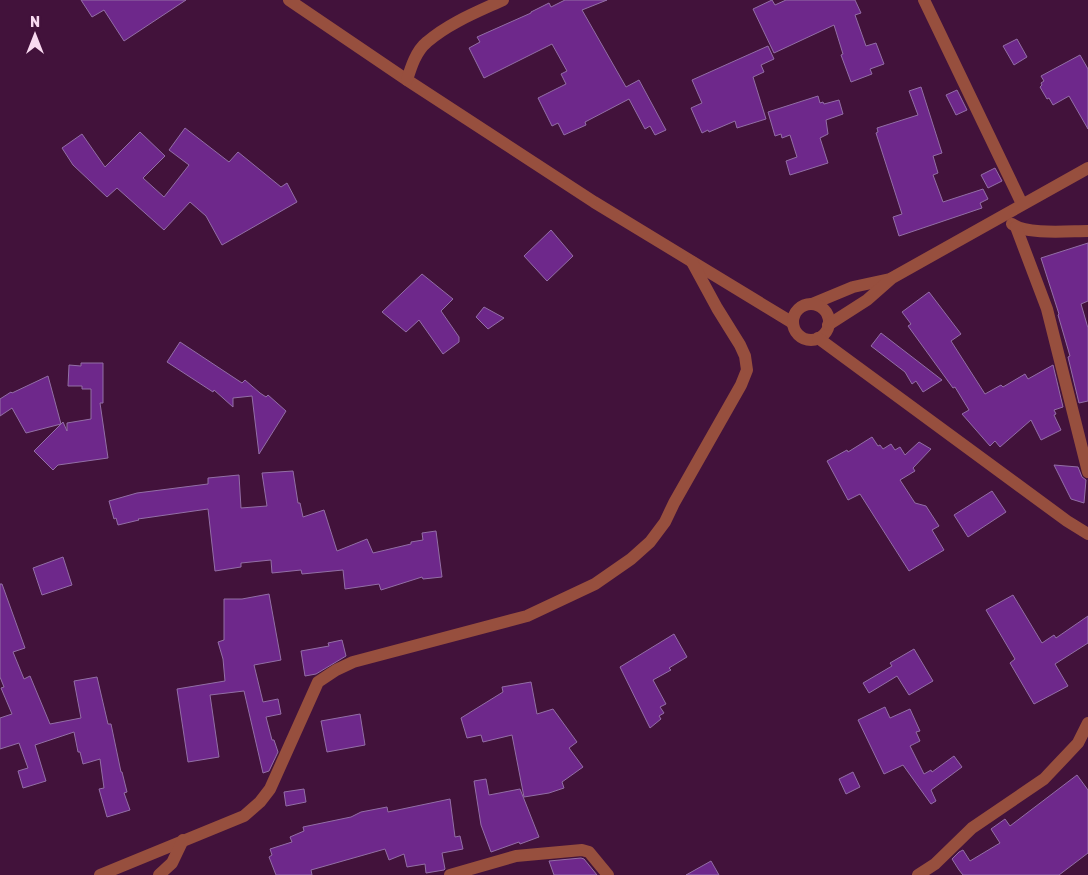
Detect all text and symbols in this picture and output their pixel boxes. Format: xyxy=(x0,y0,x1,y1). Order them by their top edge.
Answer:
north arrow xyxy=(10,10,60,60)
text: N xyxy=(30,14,40,31)

